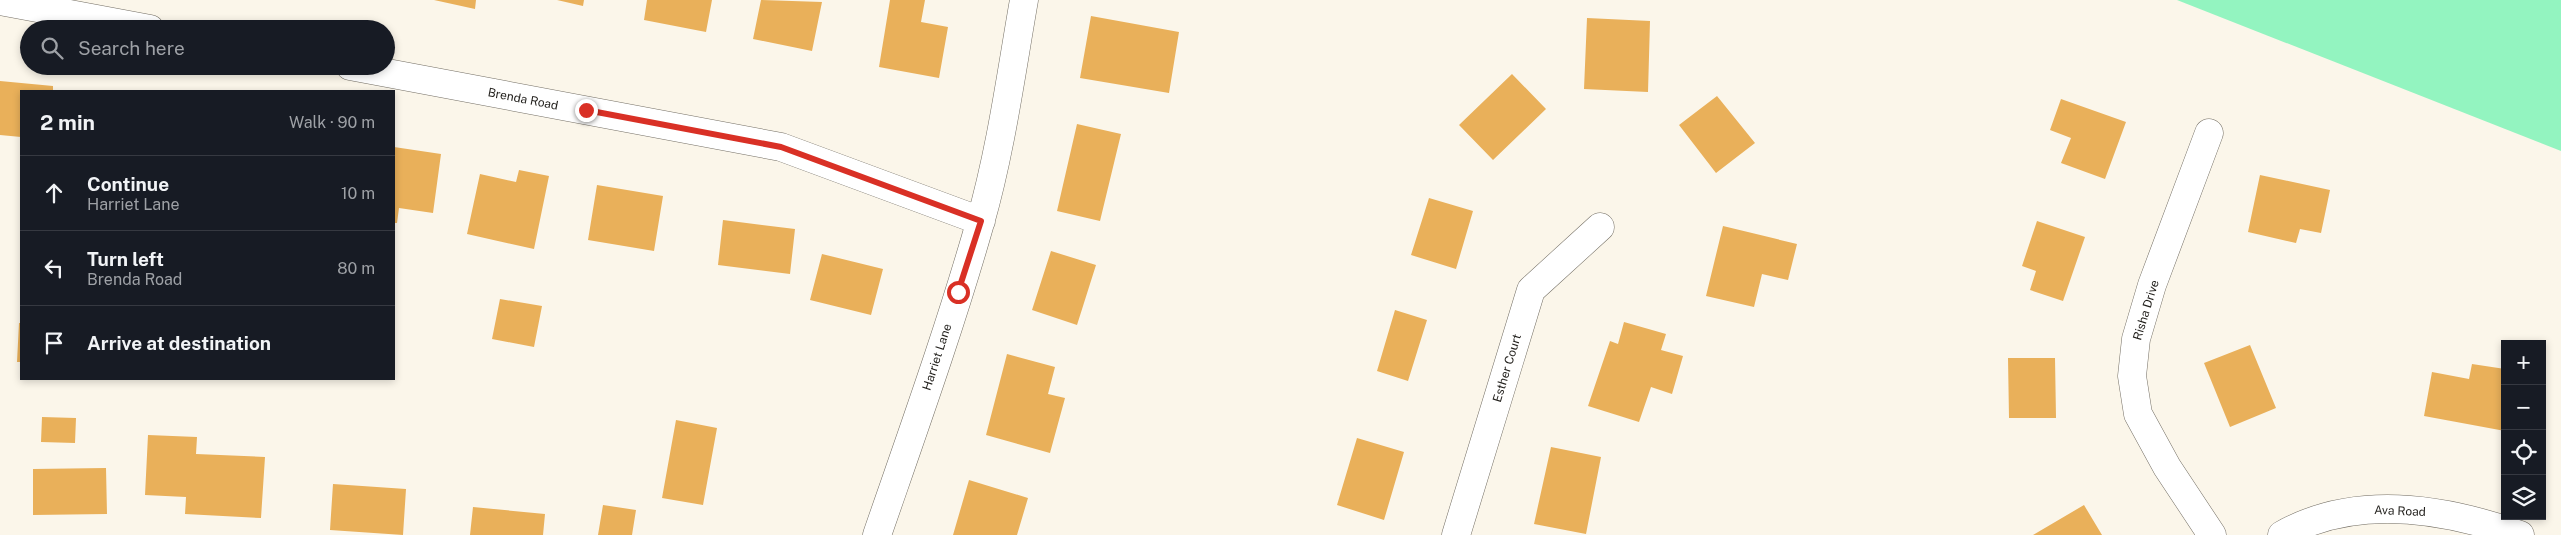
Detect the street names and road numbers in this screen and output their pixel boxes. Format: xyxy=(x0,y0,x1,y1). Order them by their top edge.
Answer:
street label: Brenda Road xyxy=(487,85,559,113)
street label: Risha Drive xyxy=(2130,278,2162,342)
street label: Harriet Lane xyxy=(920,322,954,392)
street label: Esther Court xyxy=(1490,332,1524,404)
street label: Ava Road xyxy=(2374,503,2426,519)

